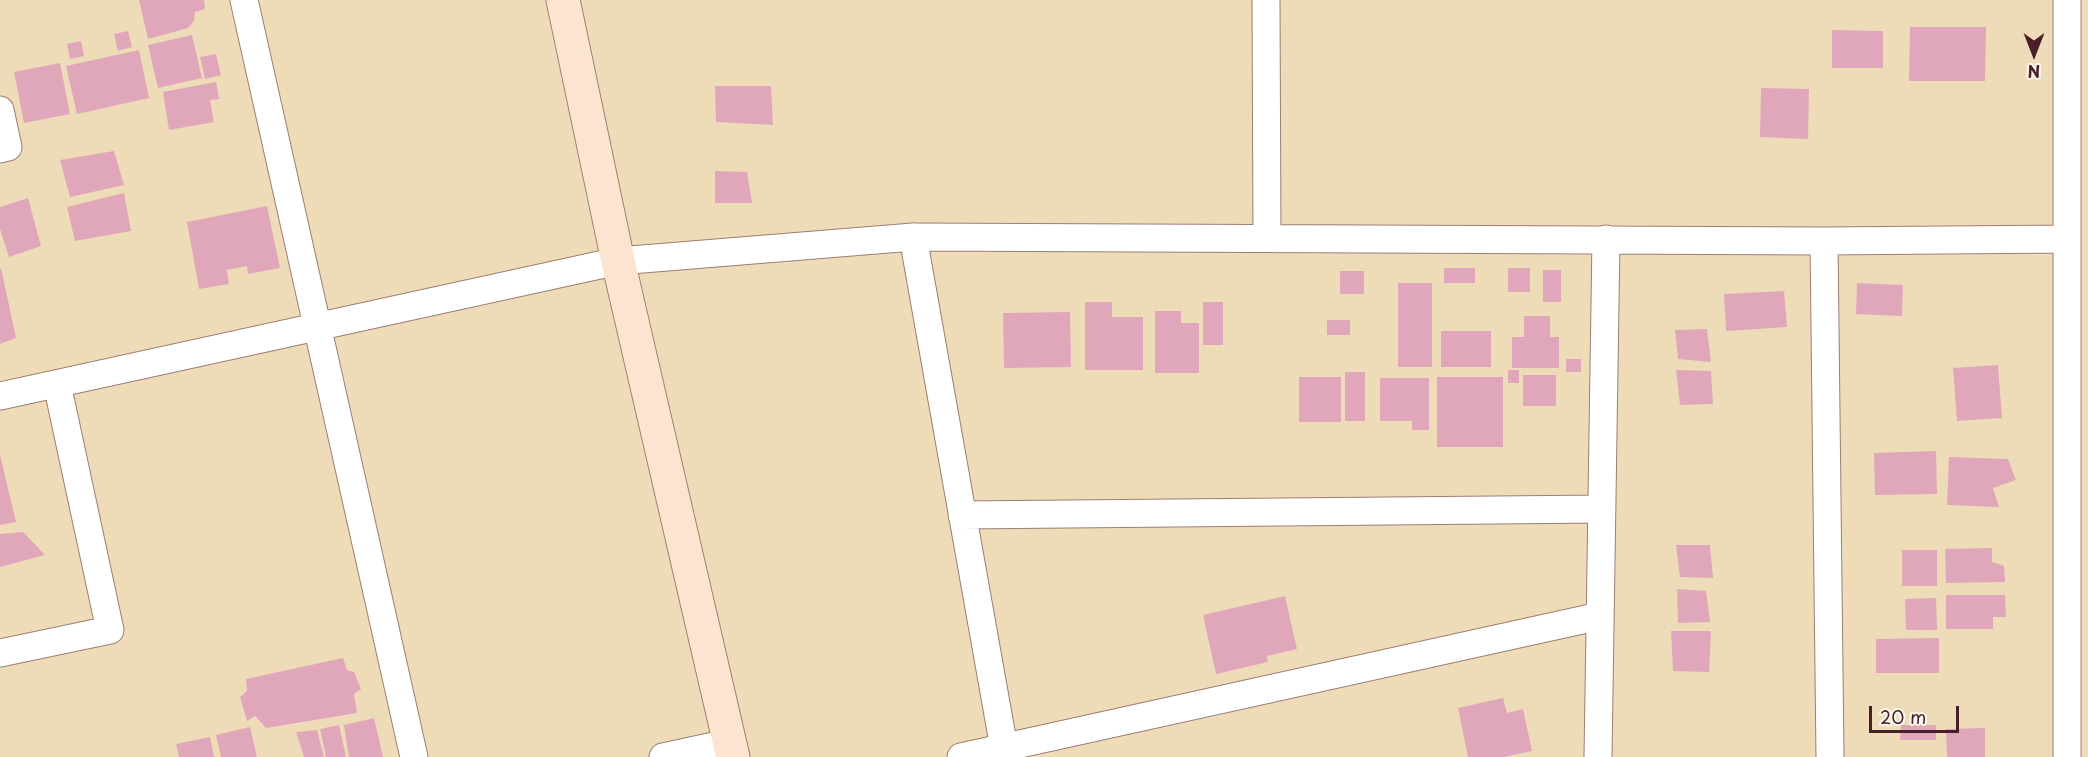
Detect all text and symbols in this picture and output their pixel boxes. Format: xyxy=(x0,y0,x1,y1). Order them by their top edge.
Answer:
north arrow xyxy=(2004,24,2064,84)
text: N xyxy=(2028,60,2040,84)
scale bar xyxy=(1872,694,1962,732)
text: 20 m xyxy=(1880,703,1926,730)

